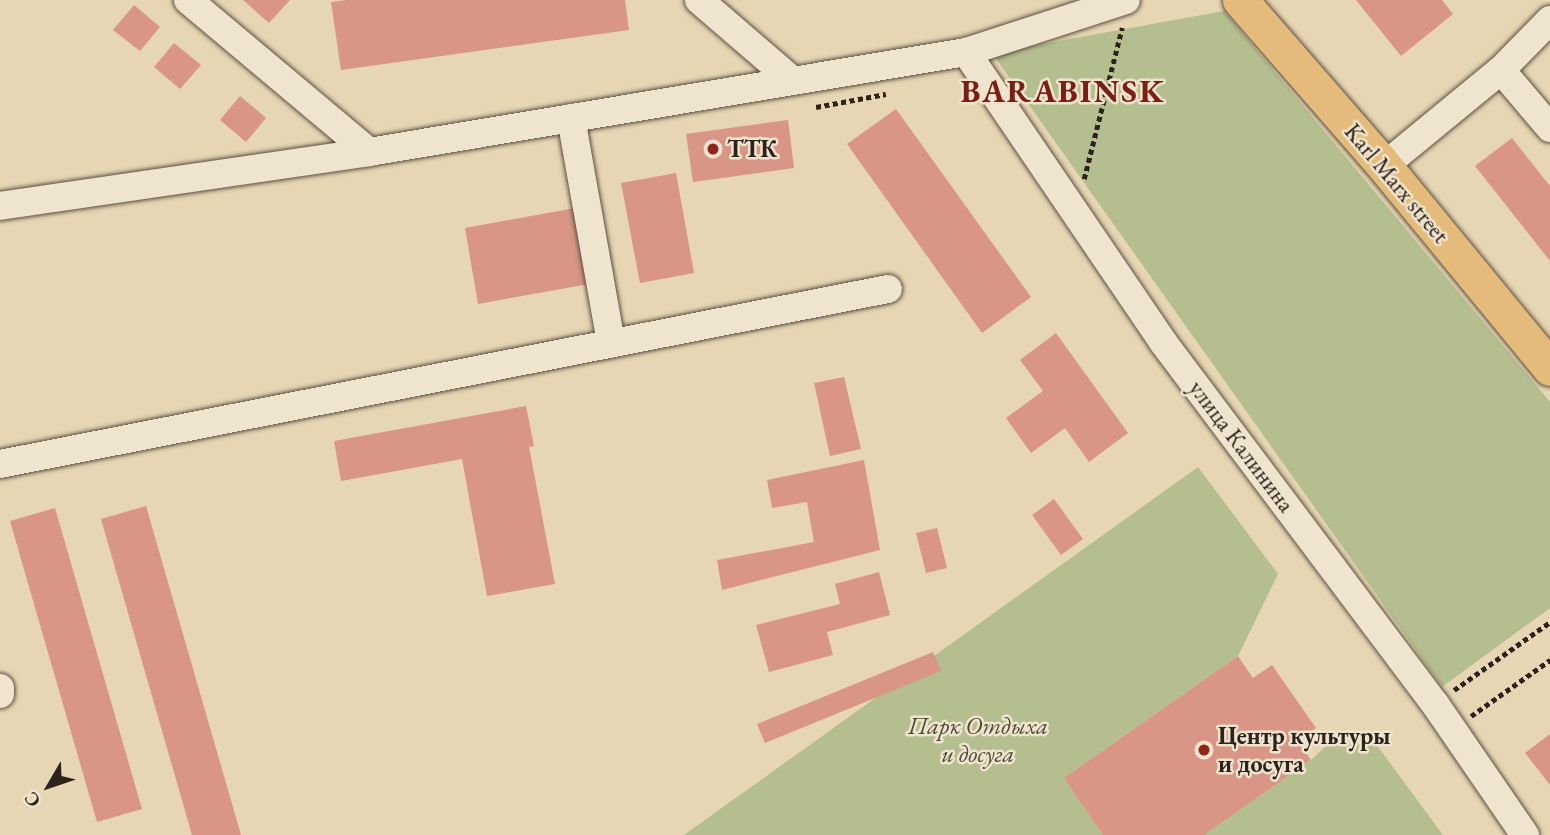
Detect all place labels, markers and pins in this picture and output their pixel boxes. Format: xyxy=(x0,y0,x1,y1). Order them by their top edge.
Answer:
place label: ТТК xyxy=(727,135,777,163)
marker: ТТК xyxy=(705,141,721,157)
place label: Центр культуры и досуга xyxy=(1218,722,1391,778)
marker: Центр культуры и досуга xyxy=(1196,742,1212,758)

